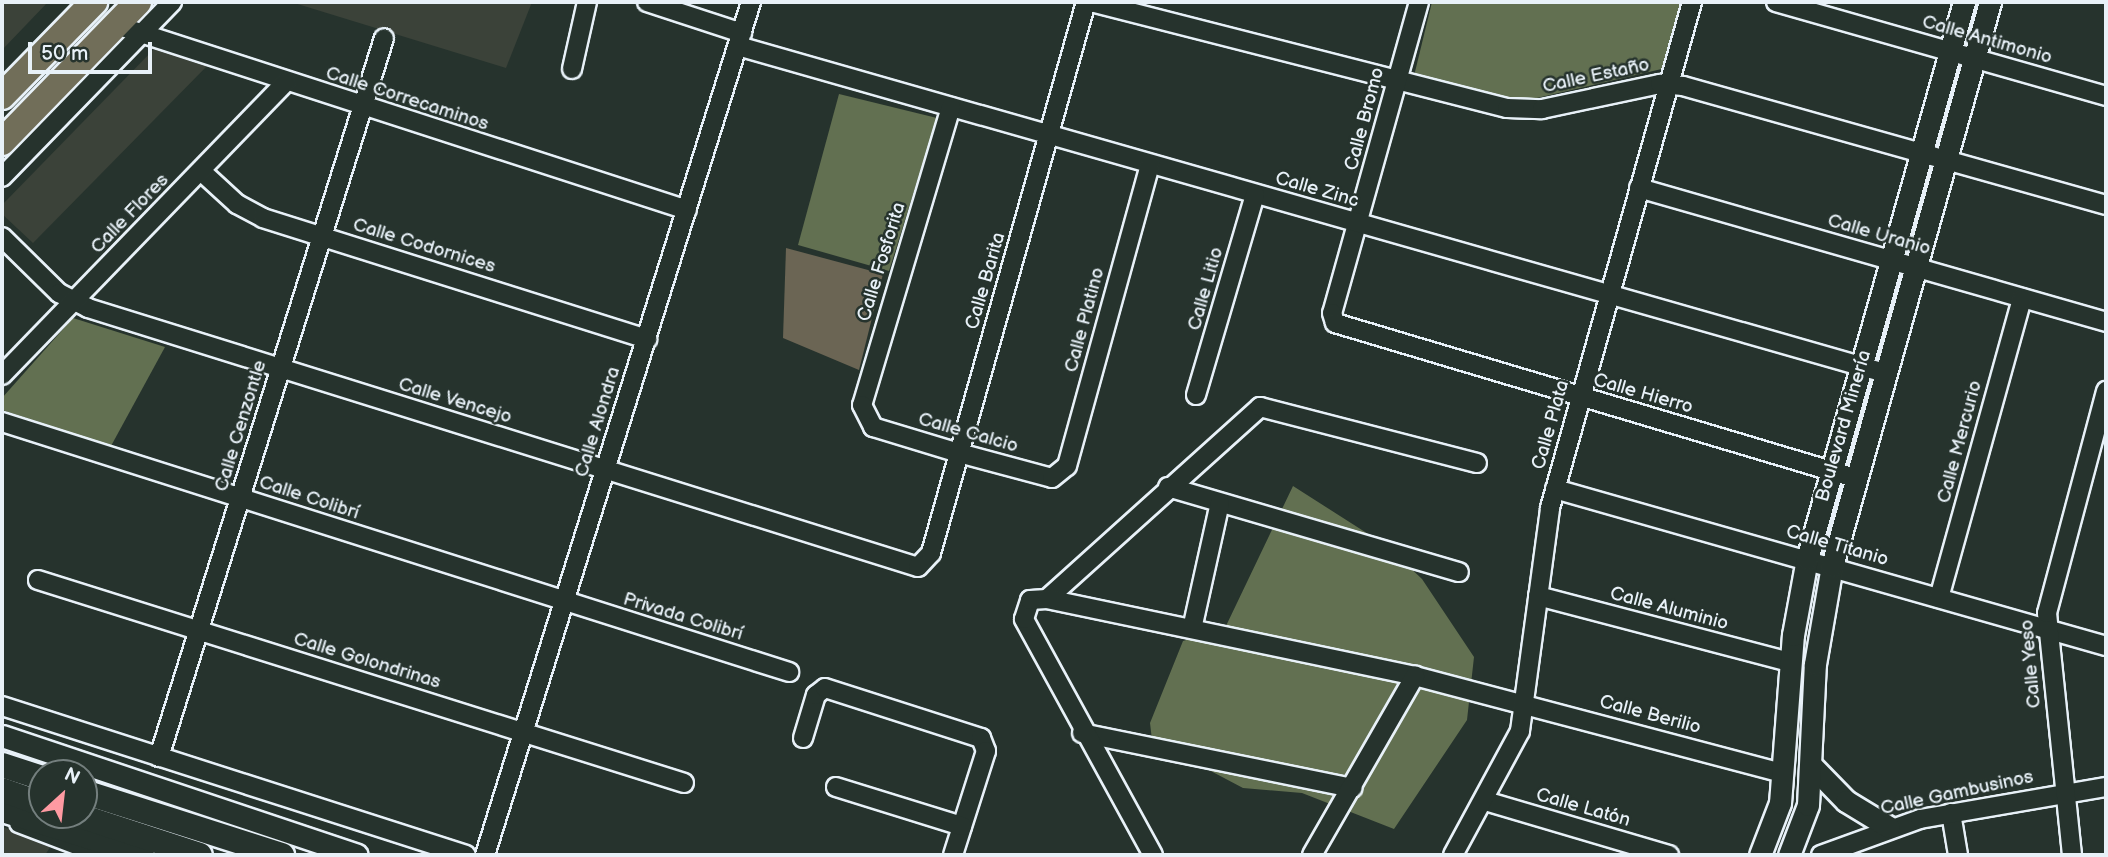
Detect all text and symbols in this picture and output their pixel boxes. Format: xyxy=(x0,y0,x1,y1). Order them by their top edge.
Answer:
street label: Calle Antimonio xyxy=(1919,11,2055,69)
scale bar xyxy=(32,28,156,72)
text: 50 m xyxy=(41,41,88,66)
street label: Calle Estaño xyxy=(1541,54,1651,98)
street label: Calle Correcaminos xyxy=(323,62,491,136)
street label: Calle Bromo xyxy=(1340,65,1390,173)
street label: Calle Zinc xyxy=(1273,167,1361,213)
street label: Calle Flores xyxy=(86,169,174,259)
street label: Calle Fosforita xyxy=(853,200,911,324)
street label: Calle Uranio xyxy=(1825,209,1933,261)
street label: Calle Codornices xyxy=(350,213,498,279)
street label: Calle Barita xyxy=(961,230,1011,332)
street label: Calle Litio xyxy=(1183,245,1229,333)
street label: Calle Platino xyxy=(1060,265,1110,375)
street label: Boulevard Minería xyxy=(1811,348,1877,504)
street label: Calle Cenzontle xyxy=(210,358,272,494)
street label: Calle Alondra xyxy=(570,364,626,480)
street label: Calle Hierro xyxy=(1590,369,1696,419)
street label: Calle Vencejo xyxy=(395,373,515,429)
street label: Calle Plata xyxy=(1527,378,1575,472)
street label: Calle Mercurio xyxy=(1933,378,1987,506)
street label: Calle Calcio xyxy=(915,408,1021,458)
street label: Calle Colibrí xyxy=(256,471,362,525)
street label: Calle Titanio xyxy=(1783,520,1891,572)
street label: Calle Aluminio xyxy=(1607,582,1731,636)
street label: Privada Colibrí xyxy=(620,588,746,646)
street label: Calle Yeso xyxy=(2016,618,2046,710)
street label: Calle Golondrinas xyxy=(291,628,443,694)
street label: Calle Berilio xyxy=(1597,691,1703,739)
north arrow xyxy=(28,759,98,829)
text: N xyxy=(60,763,83,790)
street label: Calle Gambusinos xyxy=(1878,766,2036,820)
street label: Calle Latón xyxy=(1533,784,1633,832)

